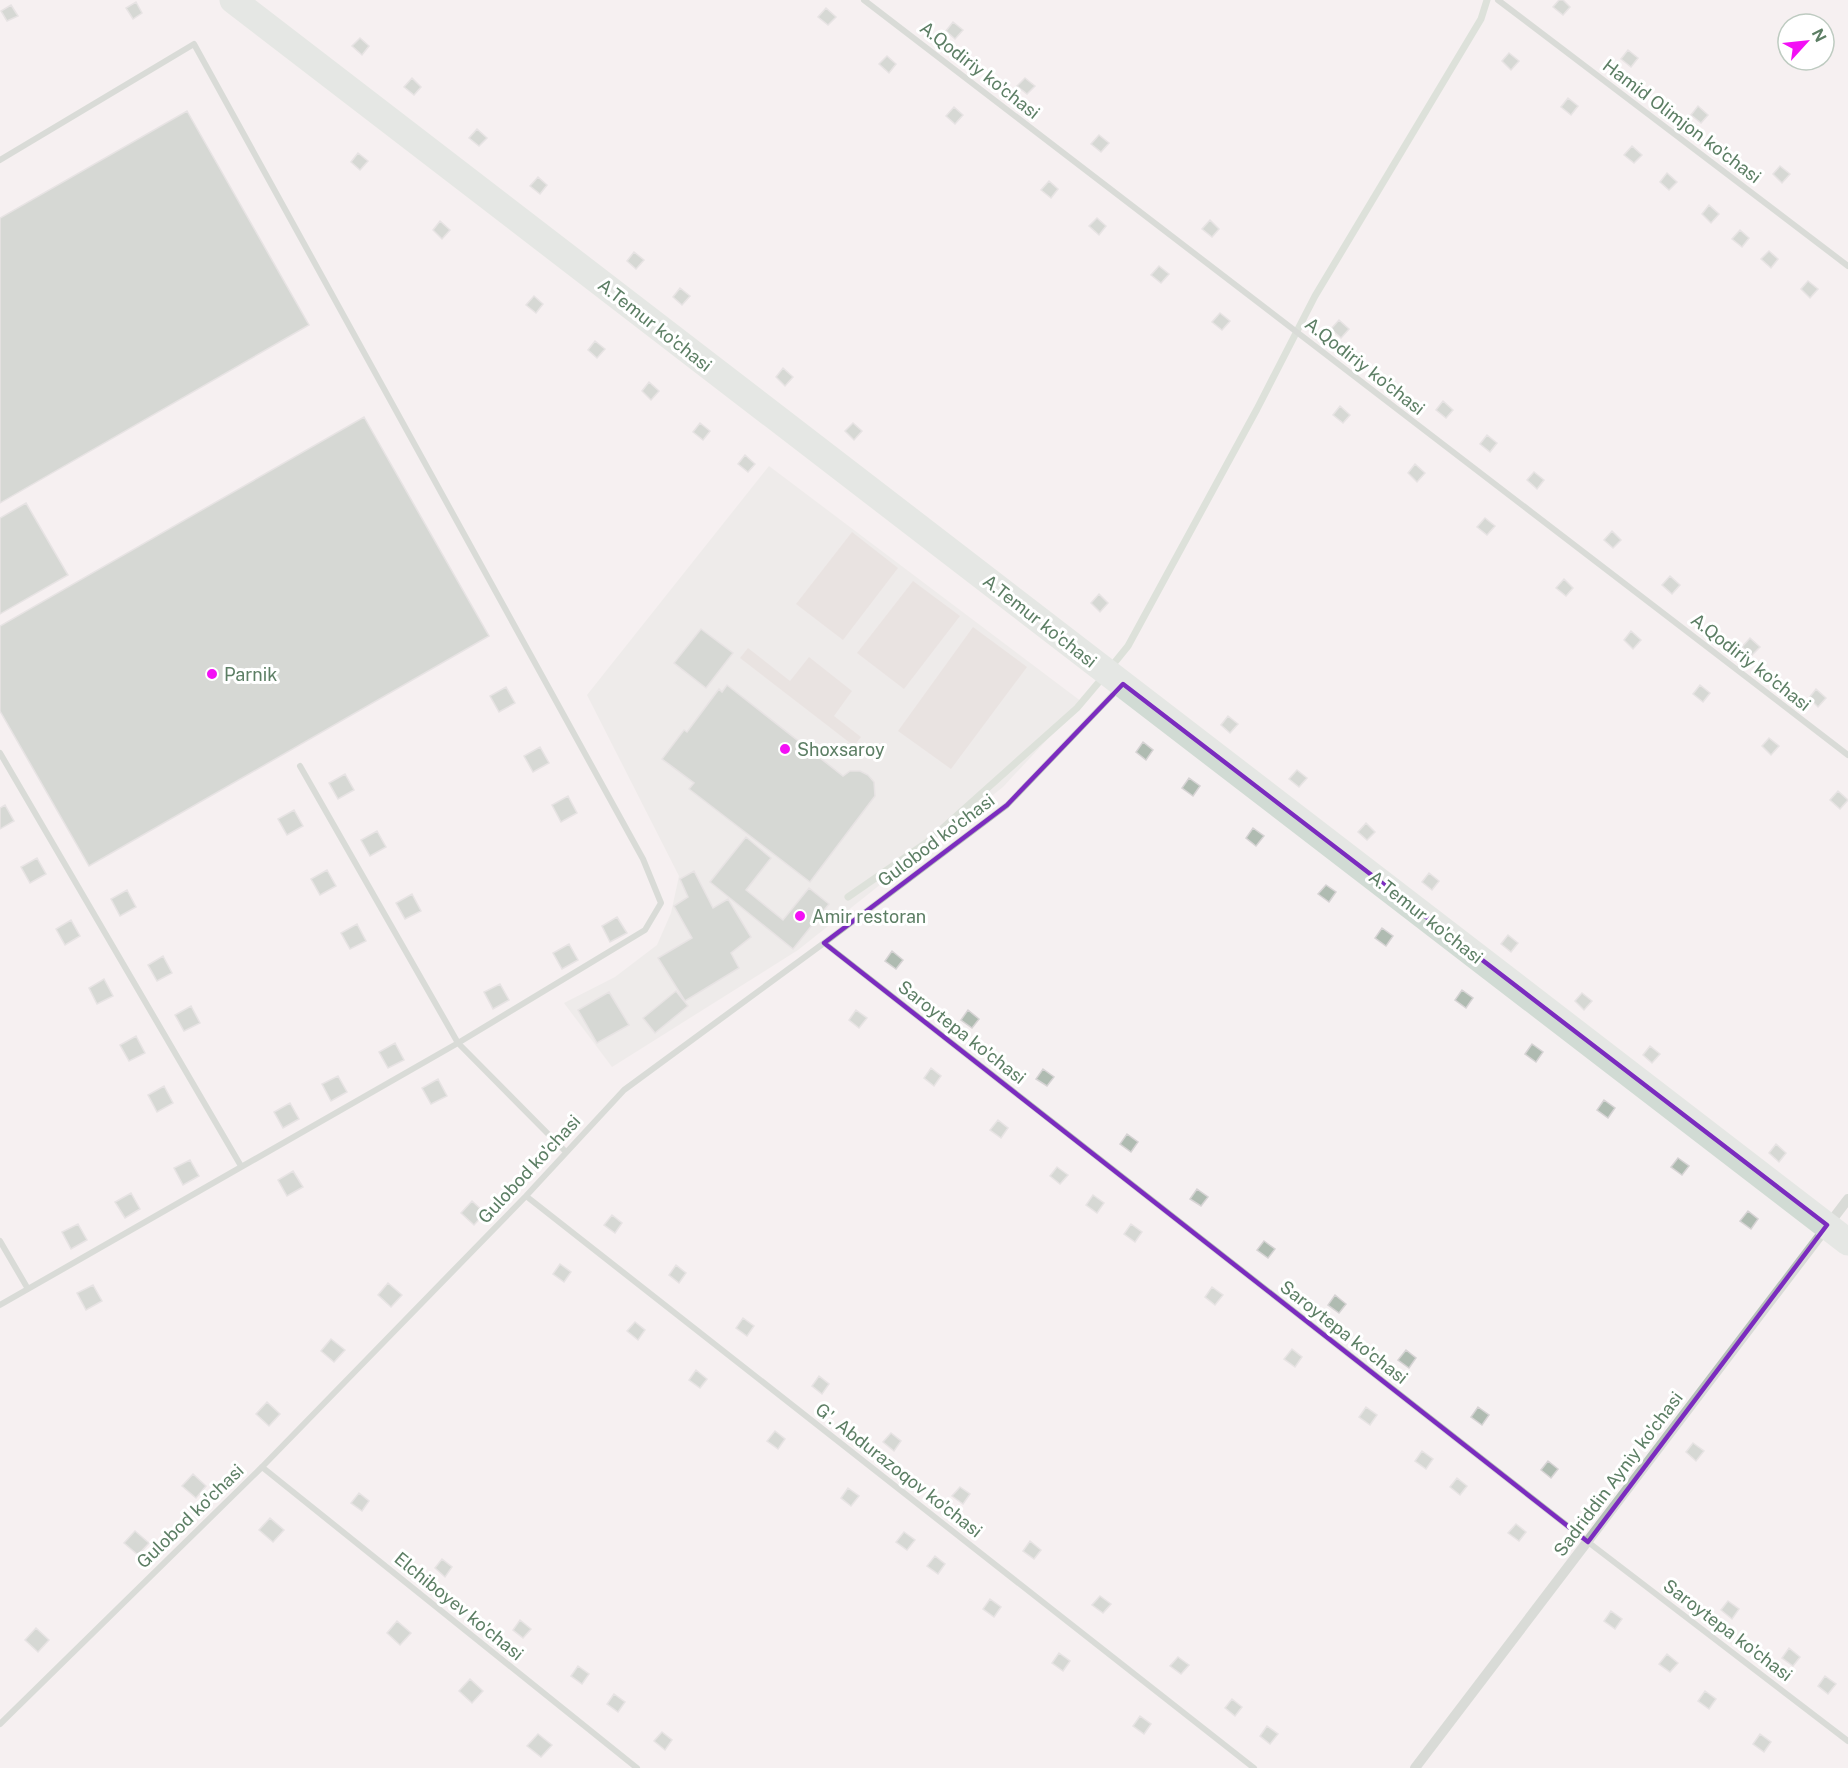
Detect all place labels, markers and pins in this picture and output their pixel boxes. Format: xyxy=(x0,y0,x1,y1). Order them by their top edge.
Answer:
place label: Parnik xyxy=(224,664,277,685)
marker: Parnik xyxy=(205,667,219,681)
place label: Shoxsaroy xyxy=(797,739,885,760)
marker: Shoxsaroy xyxy=(778,742,792,756)
place label: Amir restoran xyxy=(812,906,926,927)
marker: Amir restoran xyxy=(793,909,807,923)

